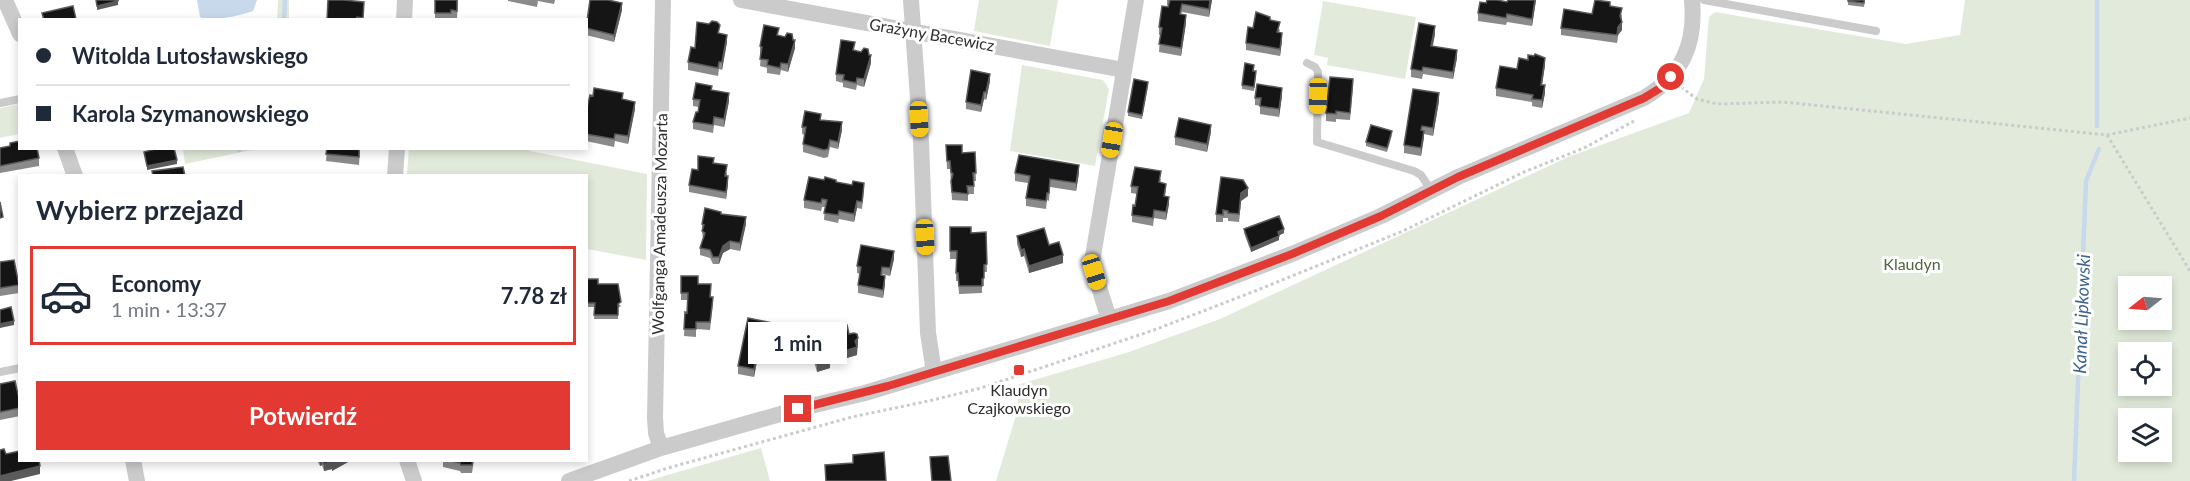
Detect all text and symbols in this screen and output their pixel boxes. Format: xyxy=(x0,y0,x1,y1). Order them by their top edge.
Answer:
street label: Grażyny Bacewicz xyxy=(868,14,996,54)
text: Witolda Lutosławskiego xyxy=(72,42,308,69)
route start xyxy=(1657,63,1684,90)
car xyxy=(1309,78,1327,114)
text: Karola Szymanowskiego xyxy=(72,100,309,127)
car xyxy=(909,101,929,137)
street label: Wolfganga Amadeusza Mozarta xyxy=(648,113,670,335)
car xyxy=(1100,121,1124,159)
text: Wybierz przejazd xyxy=(36,193,244,226)
car xyxy=(915,219,935,255)
car xyxy=(1080,252,1108,292)
park label: Klaudyn xyxy=(1883,254,1941,273)
water label: Kanał Lipkowski xyxy=(2068,254,2094,374)
icon: car xyxy=(39,269,93,323)
text: Economy xyxy=(111,270,201,297)
north arrow xyxy=(2118,276,2172,330)
map controls xyxy=(2118,276,2172,462)
text: 7.78 zł xyxy=(501,282,567,309)
text: 1 min · 13:37 xyxy=(111,297,227,321)
callout: 1 min xyxy=(748,322,848,364)
text: 1 min xyxy=(773,331,822,355)
button: locate xyxy=(2118,342,2172,396)
marker: Klaudyn Czajkowskiego xyxy=(1012,363,1026,377)
place label: Klaudyn Czajkowskiego xyxy=(967,380,1071,417)
button: Potwierdź xyxy=(36,381,570,450)
route end xyxy=(784,395,811,422)
button: layers xyxy=(2118,408,2172,462)

